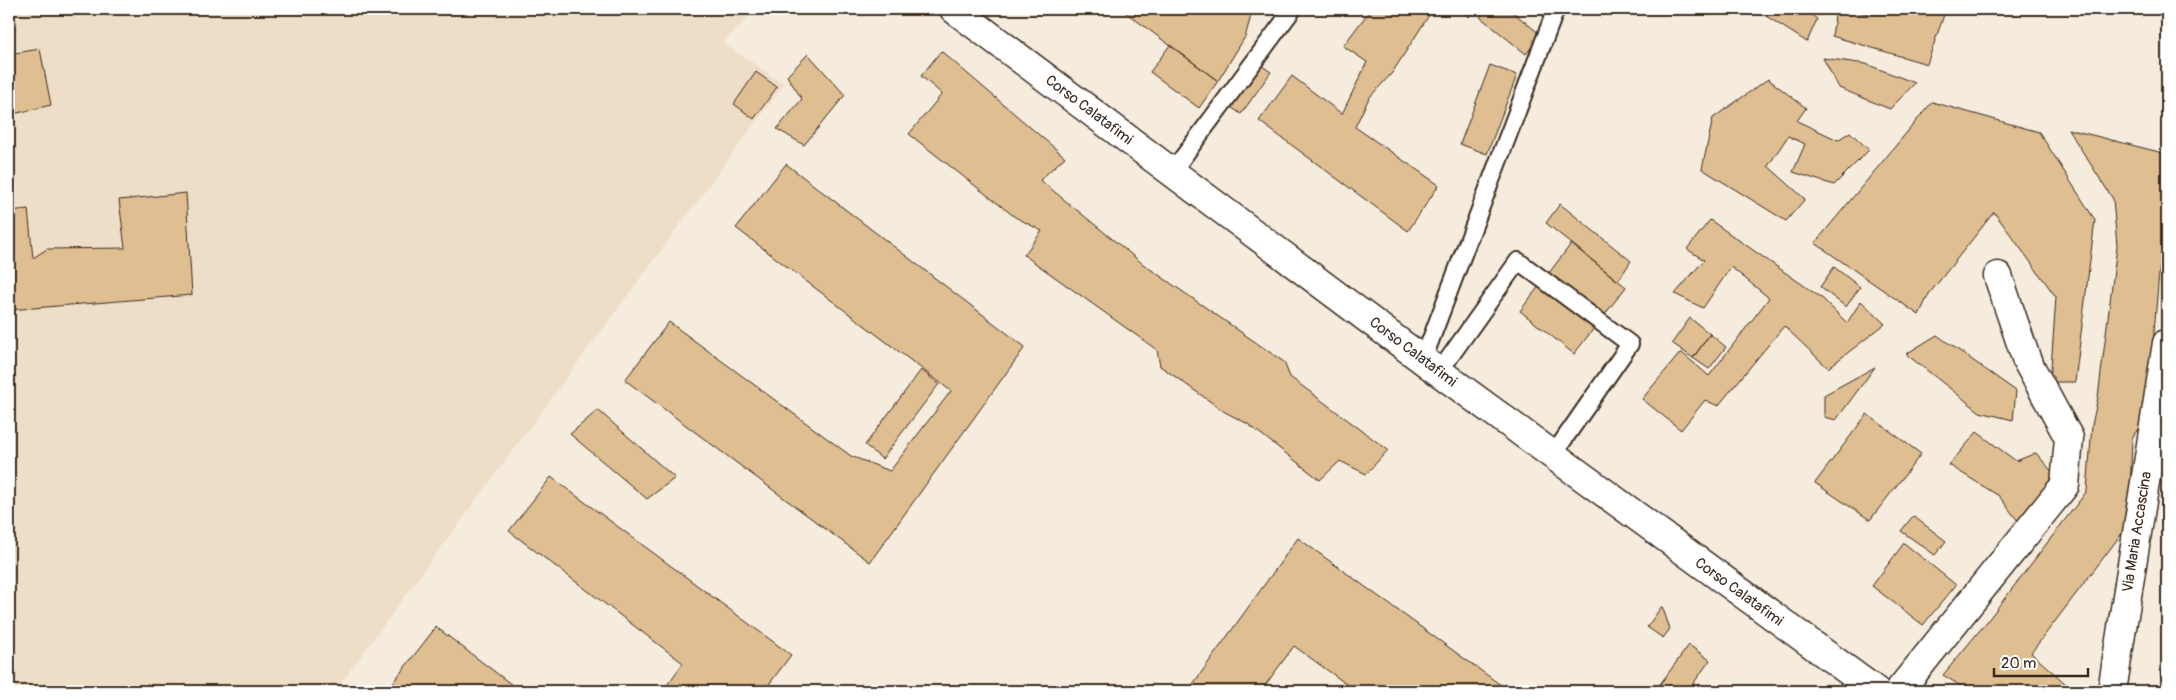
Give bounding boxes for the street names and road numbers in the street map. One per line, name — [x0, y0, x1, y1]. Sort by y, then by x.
street label: Corso Calatafimi — [1041, 71, 1137, 149]
street label: Corso Calatafimi — [1365, 313, 1461, 391]
street label: Via Maria Accascina — [2118, 470, 2156, 594]
street label: Corso Calatafimi — [1691, 554, 1787, 631]

